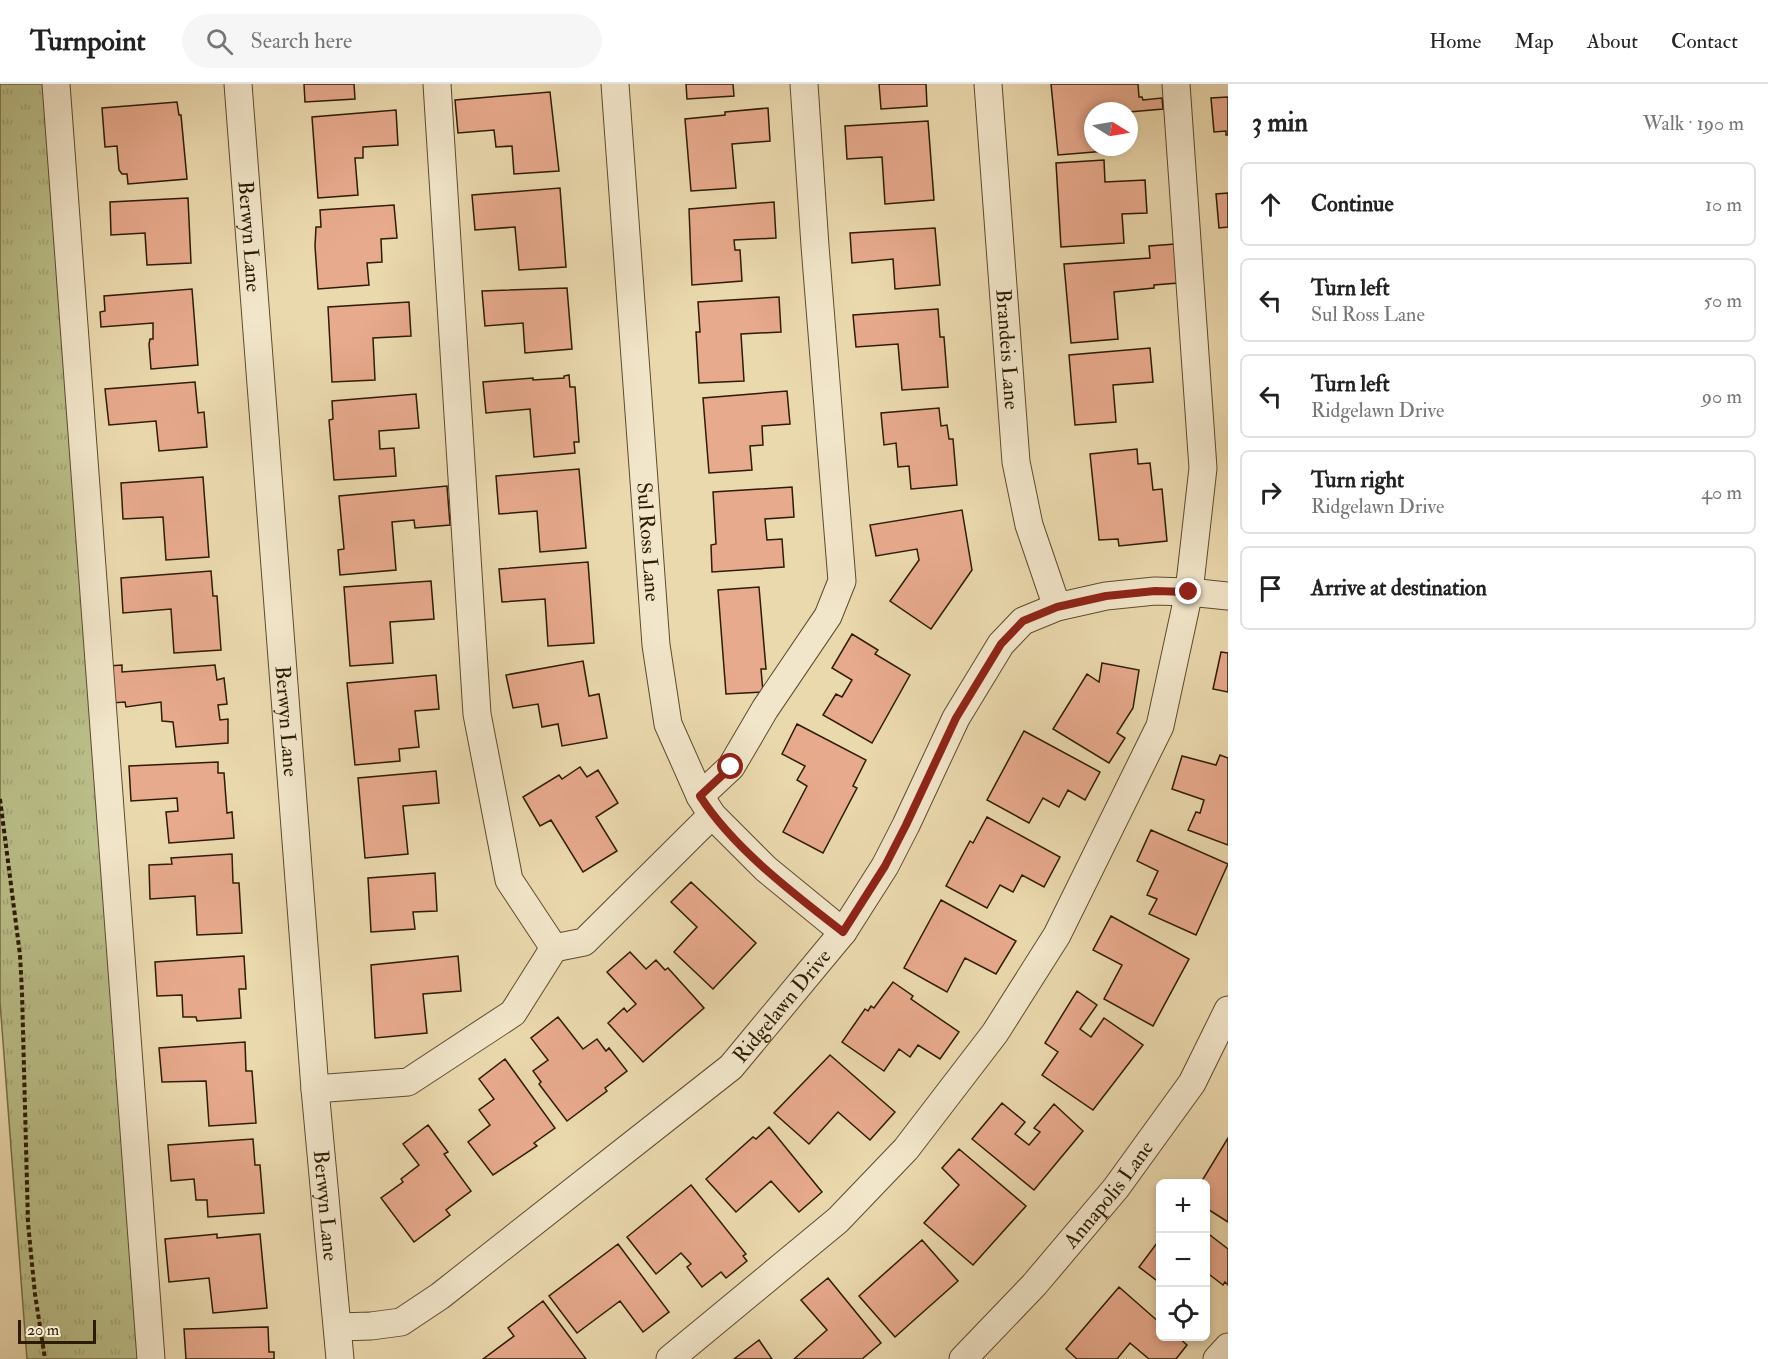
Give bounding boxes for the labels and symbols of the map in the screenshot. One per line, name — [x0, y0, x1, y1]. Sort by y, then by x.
north arrow — [1084, 102, 1138, 156]
street label: Berwyn Lane — [232, 180, 267, 293]
street label: Brandeis Lane — [990, 288, 1026, 411]
street label: Sul Ross Lane — [631, 481, 666, 603]
route end — [1175, 578, 1201, 604]
street label: Berwyn Lane — [269, 665, 305, 778]
route start — [717, 753, 743, 779]
street label: Ridgelawn Drive — [727, 943, 837, 1068]
street label: Annapolis Lane — [1057, 1135, 1160, 1255]
street label: Berwyn Lane — [307, 1149, 344, 1262]
scale bar — [18, 1317, 96, 1344]

